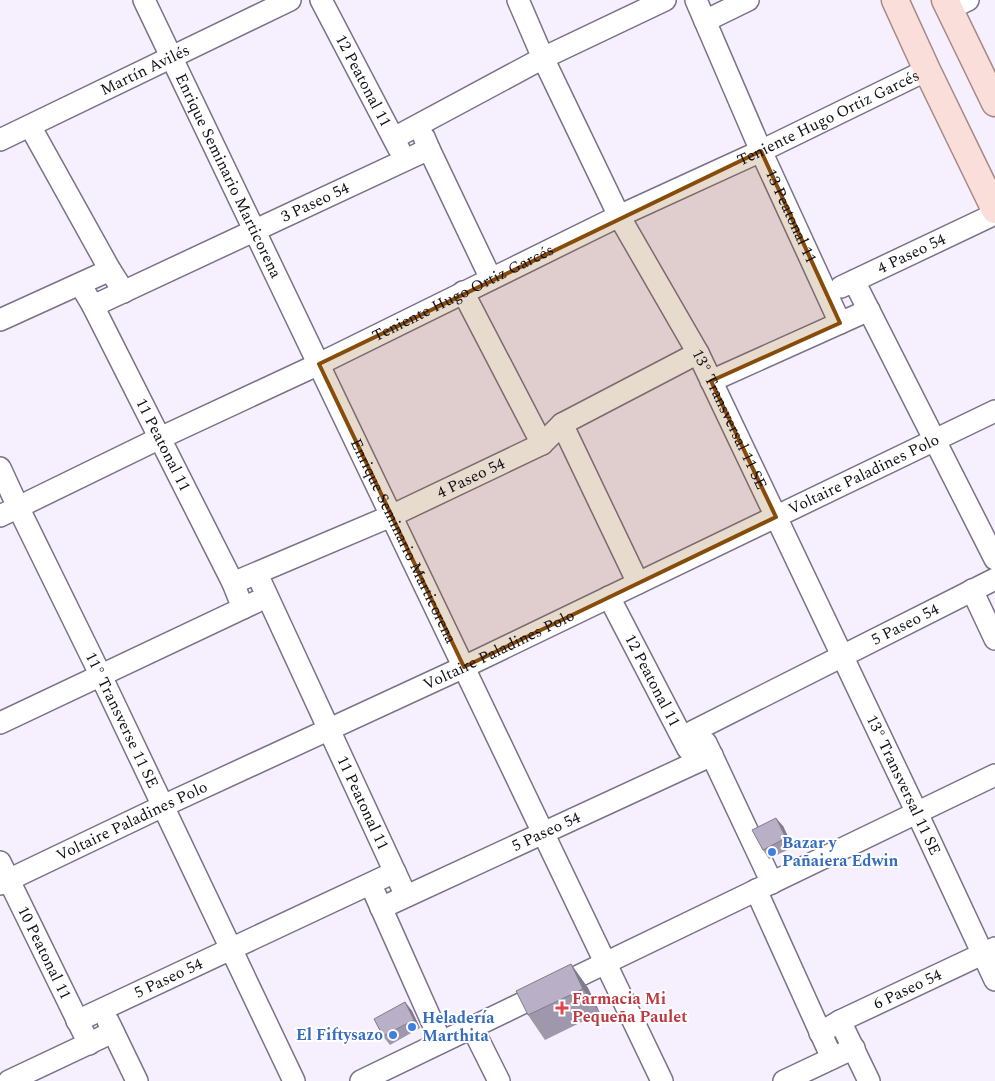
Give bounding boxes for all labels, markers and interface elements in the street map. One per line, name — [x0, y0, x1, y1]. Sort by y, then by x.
street label: 12 Peatonal 11 — [329, 30, 397, 131]
street label: Martín Avilés — [96, 38, 194, 102]
street label: Teniente Hugo Ortiz Garcés — [733, 63, 924, 172]
street label: Enrique Seminario Marticorena — [169, 69, 288, 283]
street label: 13 Peatonal 11 — [759, 165, 823, 267]
street label: 3 Paseo 54 — [277, 176, 353, 229]
street label: 4 Paseo 54 — [873, 227, 950, 280]
street label: Teniente Hugo Ortiz Garcés — [368, 238, 558, 348]
street label: 13° Transversal 11 SE — [686, 345, 773, 494]
street label: 11 Peatonal 11 — [129, 394, 197, 496]
street label: Voltaire Paladines Polo — [784, 428, 943, 521]
street label: Enrique Seminario Marticorena — [344, 434, 463, 648]
street label: 4 Paseo 54 — [433, 451, 509, 505]
street label: 5 Paseo 54 — [867, 597, 943, 652]
street label: Voltaire Paladines Polo — [419, 604, 578, 696]
street label: 12 Peatonal 11 — [618, 630, 686, 731]
street label: 11° Transverse 11 SE — [79, 648, 165, 792]
street label: 13° Transversal 11 SE — [860, 711, 947, 859]
street label: 11 Peatonal 11 — [331, 752, 395, 854]
street label: Voltaire Paladines Polo — [52, 775, 211, 867]
street label: 5 Paseo 54 — [508, 805, 584, 858]
place label: Bazar y Pañaiera Edwin — [782, 831, 899, 873]
marker: Bazar y Pañaiera Edwin — [766, 846, 778, 858]
street label: 10 Peatonal 11 — [11, 902, 77, 1004]
street label: 5 Paseo 54 — [130, 952, 207, 1005]
street label: 6 Paseo 54 — [869, 963, 946, 1016]
place label: Farmacia Mi Pequeña Paulet — [572, 987, 687, 1029]
marker: Farmacia Mi Pequeña Paulet — [556, 1002, 568, 1014]
place label: Heladería Marthita — [422, 1006, 495, 1048]
marker: Heladería Marthita — [406, 1021, 418, 1033]
place label: El Fiftysazo — [296, 1023, 383, 1047]
marker: El Fiftysazo — [387, 1029, 399, 1041]

